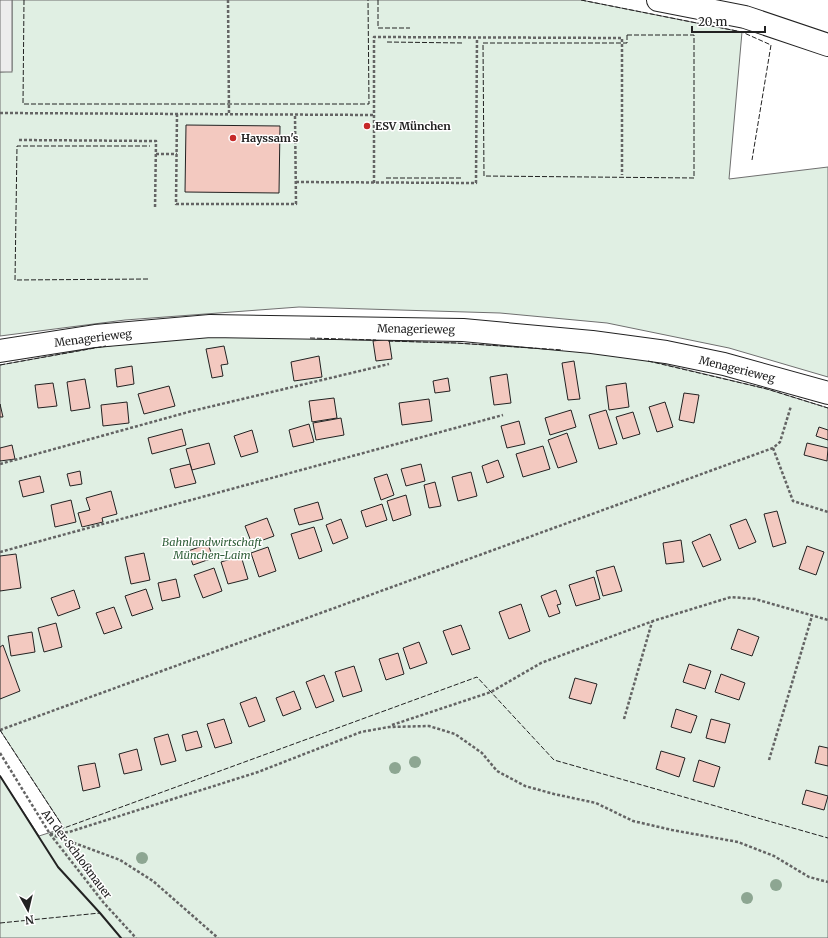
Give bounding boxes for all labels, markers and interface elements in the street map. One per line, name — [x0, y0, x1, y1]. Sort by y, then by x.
scale bar — [692, 8, 765, 34]
text: 20 m — [698, 14, 727, 29]
place label: ESV München — [375, 119, 451, 133]
marker: ESV München — [362, 121, 372, 131]
place label: Hayssam's — [241, 131, 299, 145]
marker: Hayssam's — [228, 133, 238, 143]
street label: Menagerieweg — [377, 321, 455, 337]
street label: Menagerieweg — [53, 326, 133, 350]
street label: Menagerieweg — [697, 353, 777, 385]
park label: Bahnlandwirtschaft München-Laim — [162, 535, 262, 562]
street label: An der Schloßmauer — [38, 806, 115, 901]
north arrow — [8, 890, 48, 930]
text: N — [24, 912, 35, 927]

